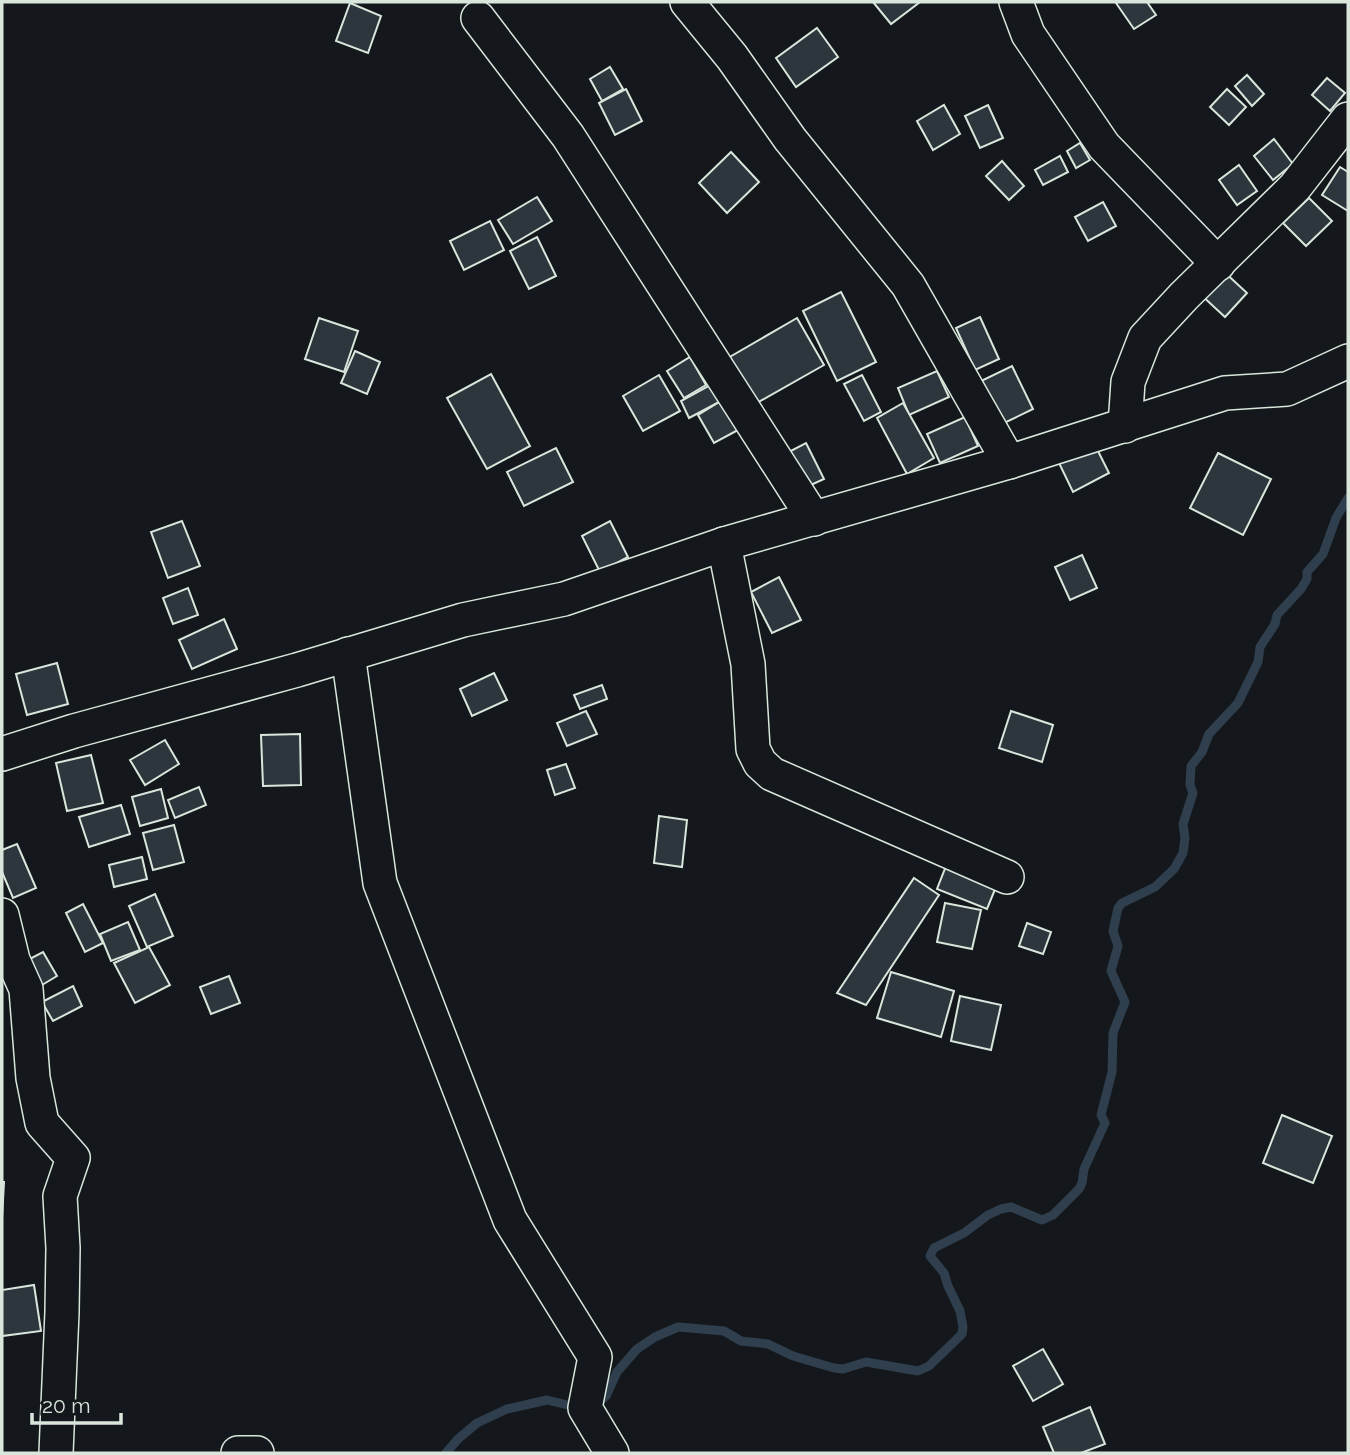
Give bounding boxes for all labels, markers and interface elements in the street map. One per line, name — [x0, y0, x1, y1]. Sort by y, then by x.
scale bar — [32, 1382, 121, 1426]
text: 20 m — [42, 1393, 90, 1418]

